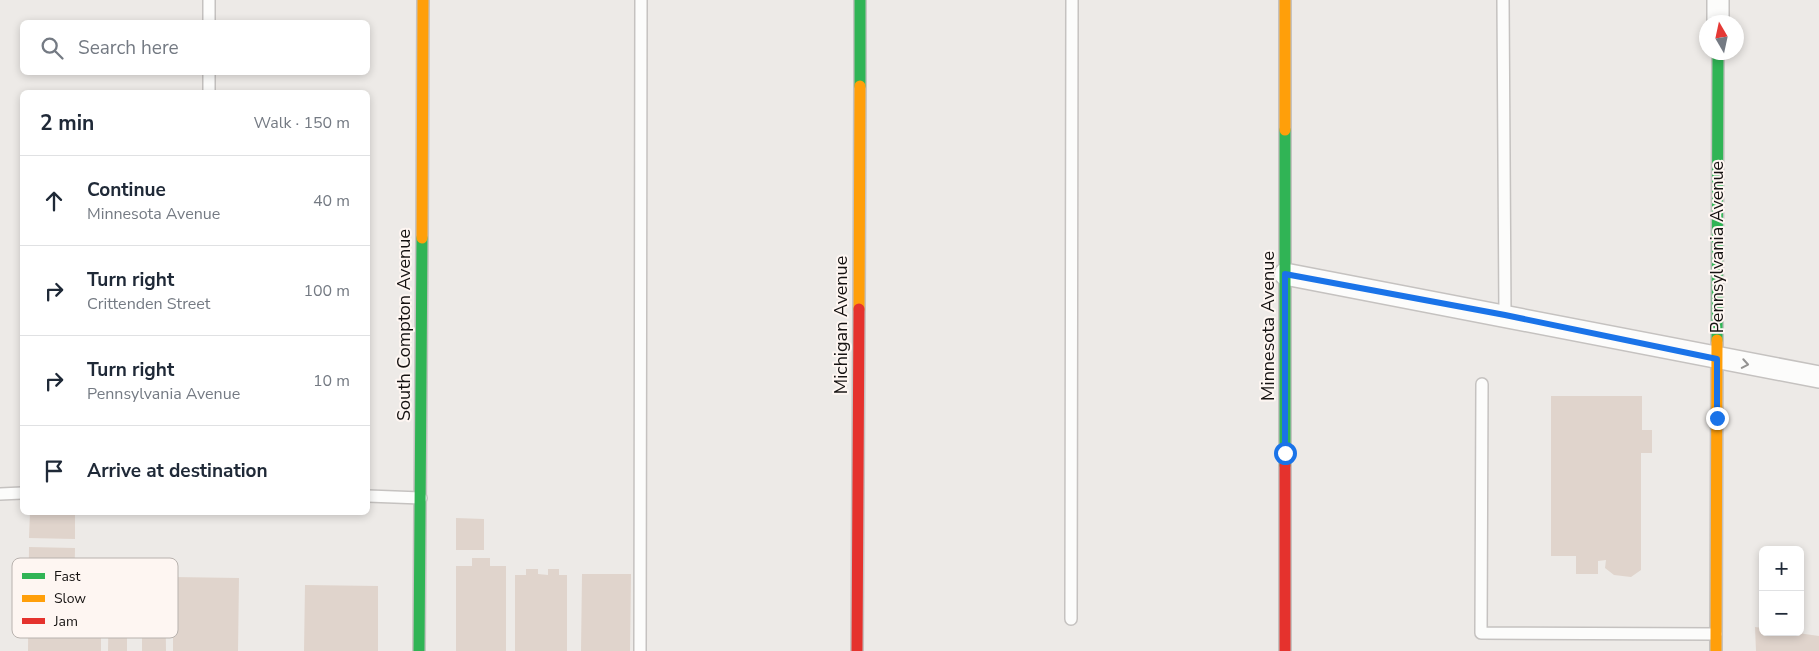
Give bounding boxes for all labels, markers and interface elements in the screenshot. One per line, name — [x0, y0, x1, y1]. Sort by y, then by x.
north arrow — [1699, 15, 1744, 60]
search box — [20, 20, 370, 75]
icon: search — [38, 34, 66, 62]
text: Search here — [78, 35, 179, 61]
text: 2 min — [40, 109, 94, 137]
text: Walk · 150 m — [254, 112, 350, 134]
street label: Pennsylvania Avenue — [1705, 161, 1729, 333]
text: Continue — [87, 177, 166, 203]
icon: ahead — [40, 187, 68, 215]
text: 40 m — [313, 190, 350, 212]
text: Minnesota Avenue — [87, 203, 220, 225]
street label: South Compton Avenue — [392, 229, 416, 421]
street label: Minnesota Avenue — [1256, 251, 1280, 401]
street label: Michigan Avenue — [829, 256, 853, 394]
text: Turn right — [87, 267, 174, 293]
icon: right — [40, 277, 68, 305]
text: 100 m — [303, 280, 350, 302]
text: Crittenden Street — [87, 293, 210, 315]
text: Turn right — [87, 357, 174, 383]
one-way arrow — [1741, 358, 1750, 368]
icon: right — [40, 367, 68, 395]
text: 10 m — [313, 370, 350, 392]
text: Pennsylvania Avenue — [87, 383, 240, 405]
route end — [1706, 407, 1729, 430]
route start — [1274, 442, 1297, 465]
icon: arrive — [40, 457, 68, 485]
text: Arrive at destination — [87, 458, 268, 484]
map controls — [1759, 546, 1804, 636]
button: + — [1759, 546, 1804, 591]
legend — [12, 558, 178, 638]
text: Fast — [54, 567, 80, 586]
text: Slow — [54, 589, 86, 608]
button: − — [1759, 591, 1804, 636]
text: Jam — [53, 612, 78, 631]

